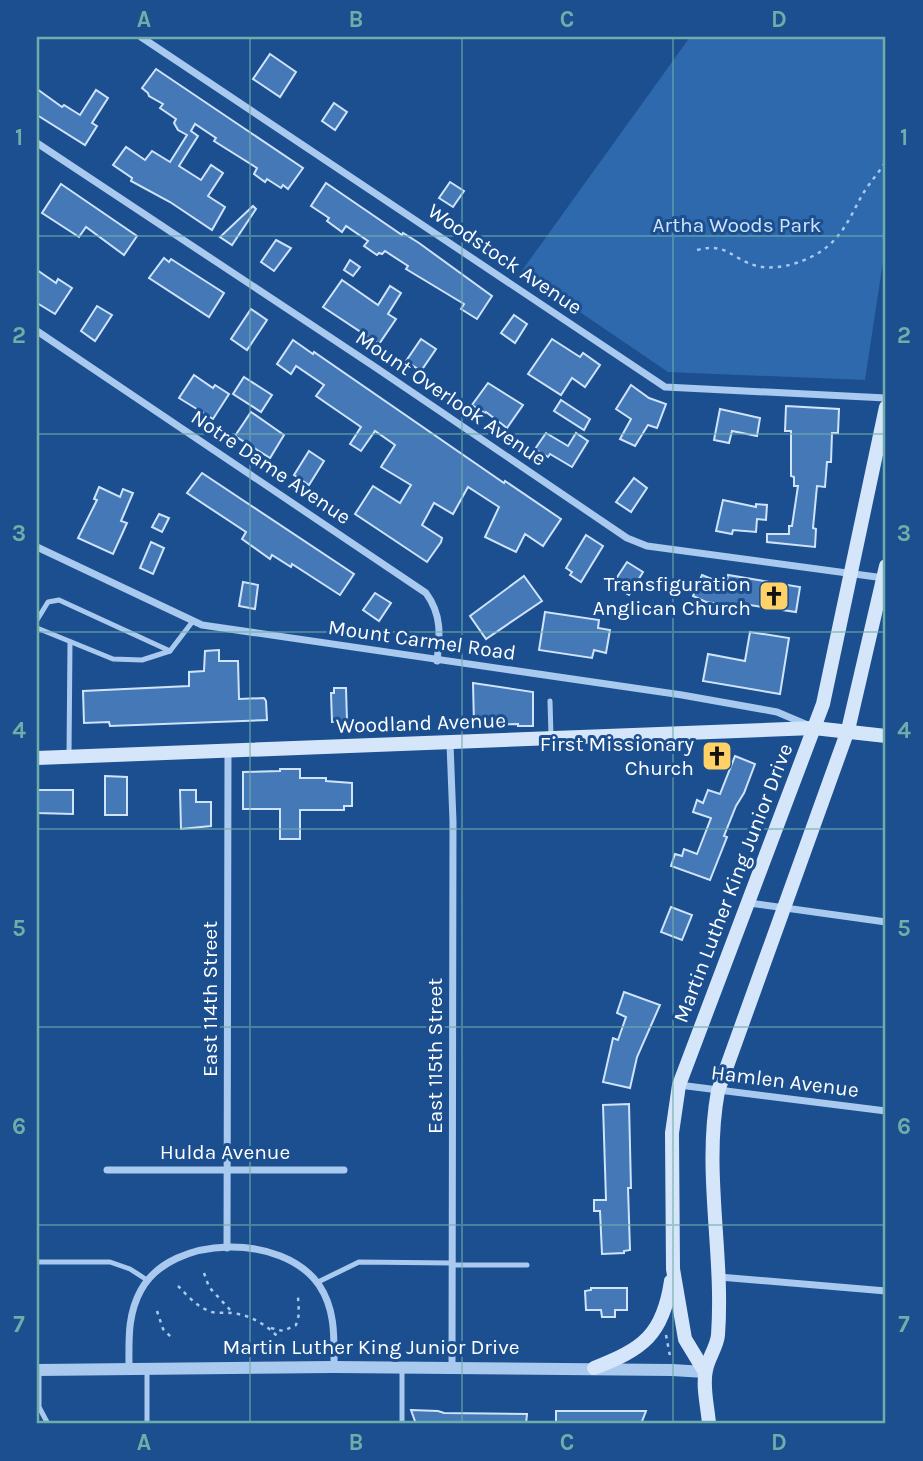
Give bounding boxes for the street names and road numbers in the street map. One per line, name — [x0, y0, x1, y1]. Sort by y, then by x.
street label: Woodstock Avenue — [423, 199, 587, 319]
street label: Mount Overlook Avenue — [351, 325, 551, 471]
street label: Notre Dame Avenue — [187, 405, 355, 529]
street label: Mount Carmel Road — [327, 615, 517, 665]
street label: Woodland Avenue — [336, 708, 506, 738]
street label: Martin Luther King Junior Drive — [669, 740, 797, 1026]
street label: East 114th Street — [198, 921, 222, 1077]
street label: East 115th Street — [423, 978, 447, 1134]
street label: Hamlen Avenue — [710, 1060, 860, 1102]
street label: Hulda Avenue — [160, 1140, 290, 1164]
street label: Martin Luther King Junior Drive — [223, 1335, 519, 1359]

